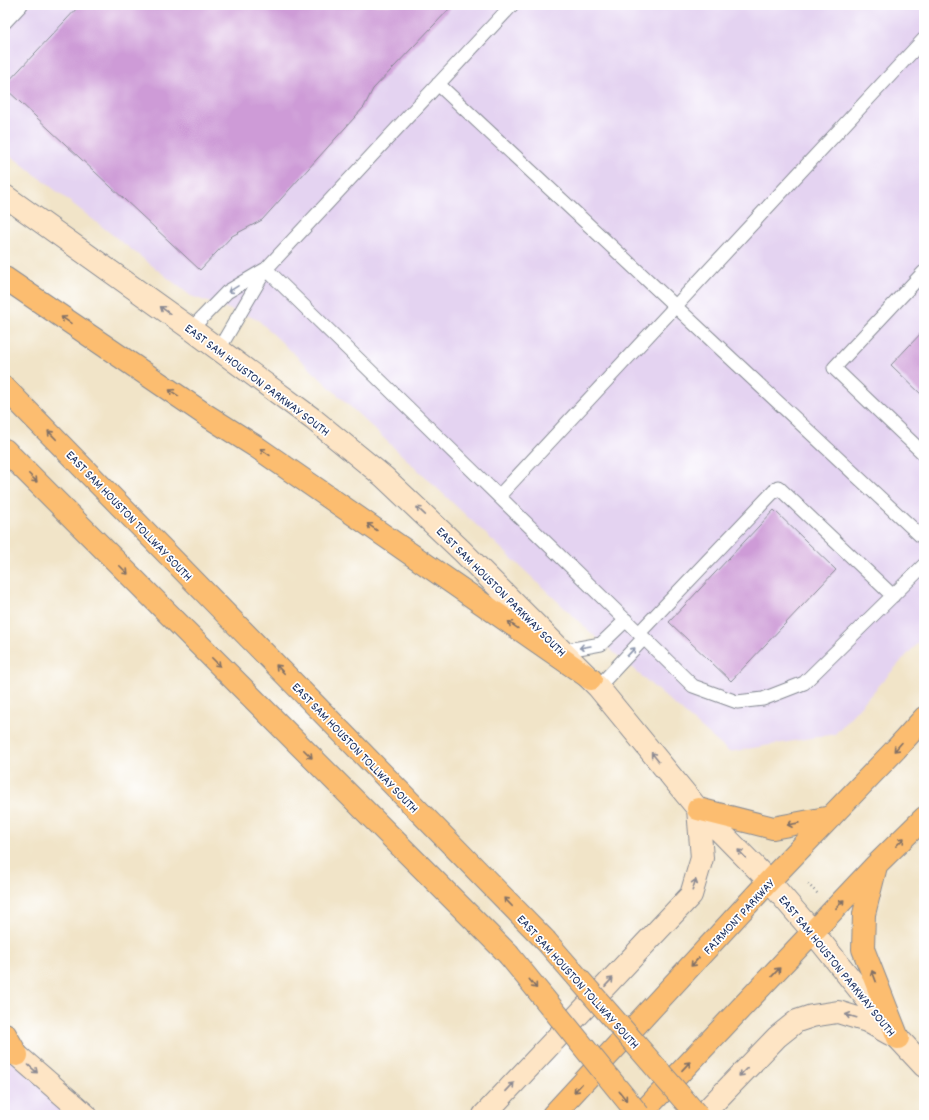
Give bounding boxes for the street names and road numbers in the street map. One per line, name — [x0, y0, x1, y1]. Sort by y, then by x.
street label: EAST SAM HOUSTON PARKWAY SOUTH — [180, 320, 333, 442]
street label: EAST SAM HOUSTON TOLLWAY SOUTH — [60, 447, 196, 586]
street label: EAST SAM HOUSTON PARKWAY SOUTH — [431, 523, 570, 662]
street label: EAST SAM HOUSTON TOLLWAY SOUTH — [286, 679, 422, 818]
street label: FAIRMONT PARKWAY — [700, 875, 781, 960]
street label: EAST SAM HOUSTON PARKWAY SOUTH — [773, 892, 899, 1042]
street label: EAST SAM HOUSTON TOLLWAY SOUTH — [511, 911, 643, 1054]

